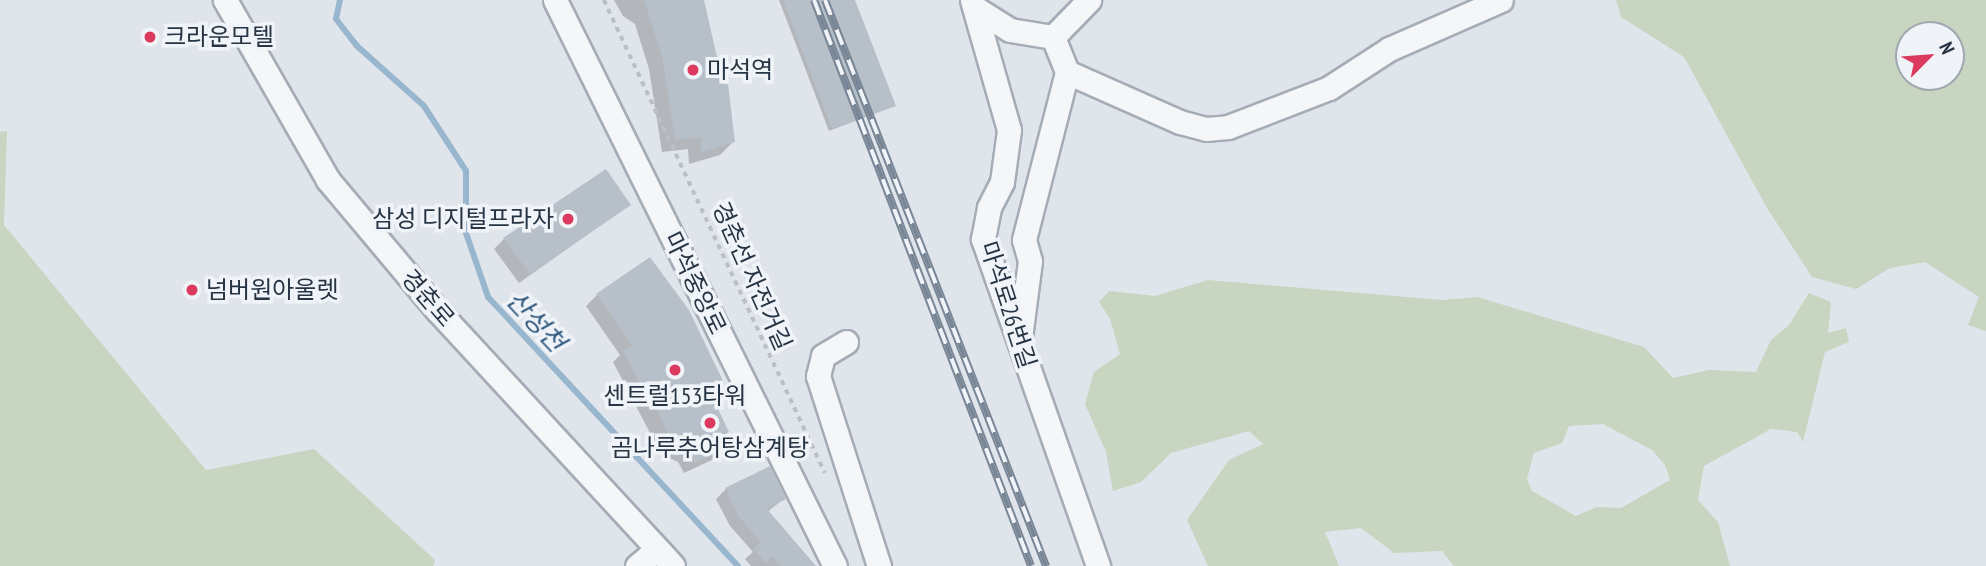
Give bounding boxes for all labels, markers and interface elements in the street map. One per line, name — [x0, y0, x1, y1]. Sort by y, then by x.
north arrow — [1895, 21, 1965, 91]
place label: 크라운모텔 — [164, 23, 274, 51]
marker: 크라운모텔 — [142, 29, 158, 45]
text: N — [1934, 38, 1960, 58]
place label: 마석역 — [707, 56, 773, 84]
marker: 마석역 — [685, 62, 701, 78]
street label: 경춘선 자전거길 — [706, 197, 798, 355]
place label: 삼성 디지털프라자 — [372, 205, 554, 233]
marker: 삼성 디지털프라자 — [560, 211, 576, 227]
street label: 마석중앙로 — [658, 227, 732, 339]
street label: 마석로26번길 — [974, 238, 1042, 372]
street label: 경춘로 — [395, 264, 461, 332]
place label: 넘버원아울렛 — [206, 276, 338, 304]
marker: 넘버원아울렛 — [184, 282, 200, 298]
water label: 산성천 — [500, 284, 572, 358]
marker: 센트럴153타워 — [667, 362, 683, 378]
place label: 센트럴153타워 — [604, 382, 746, 410]
marker: 곰나루추어탕삼계탕 — [702, 415, 718, 431]
place label: 곰나루추어탕삼계탕 — [611, 434, 809, 462]

